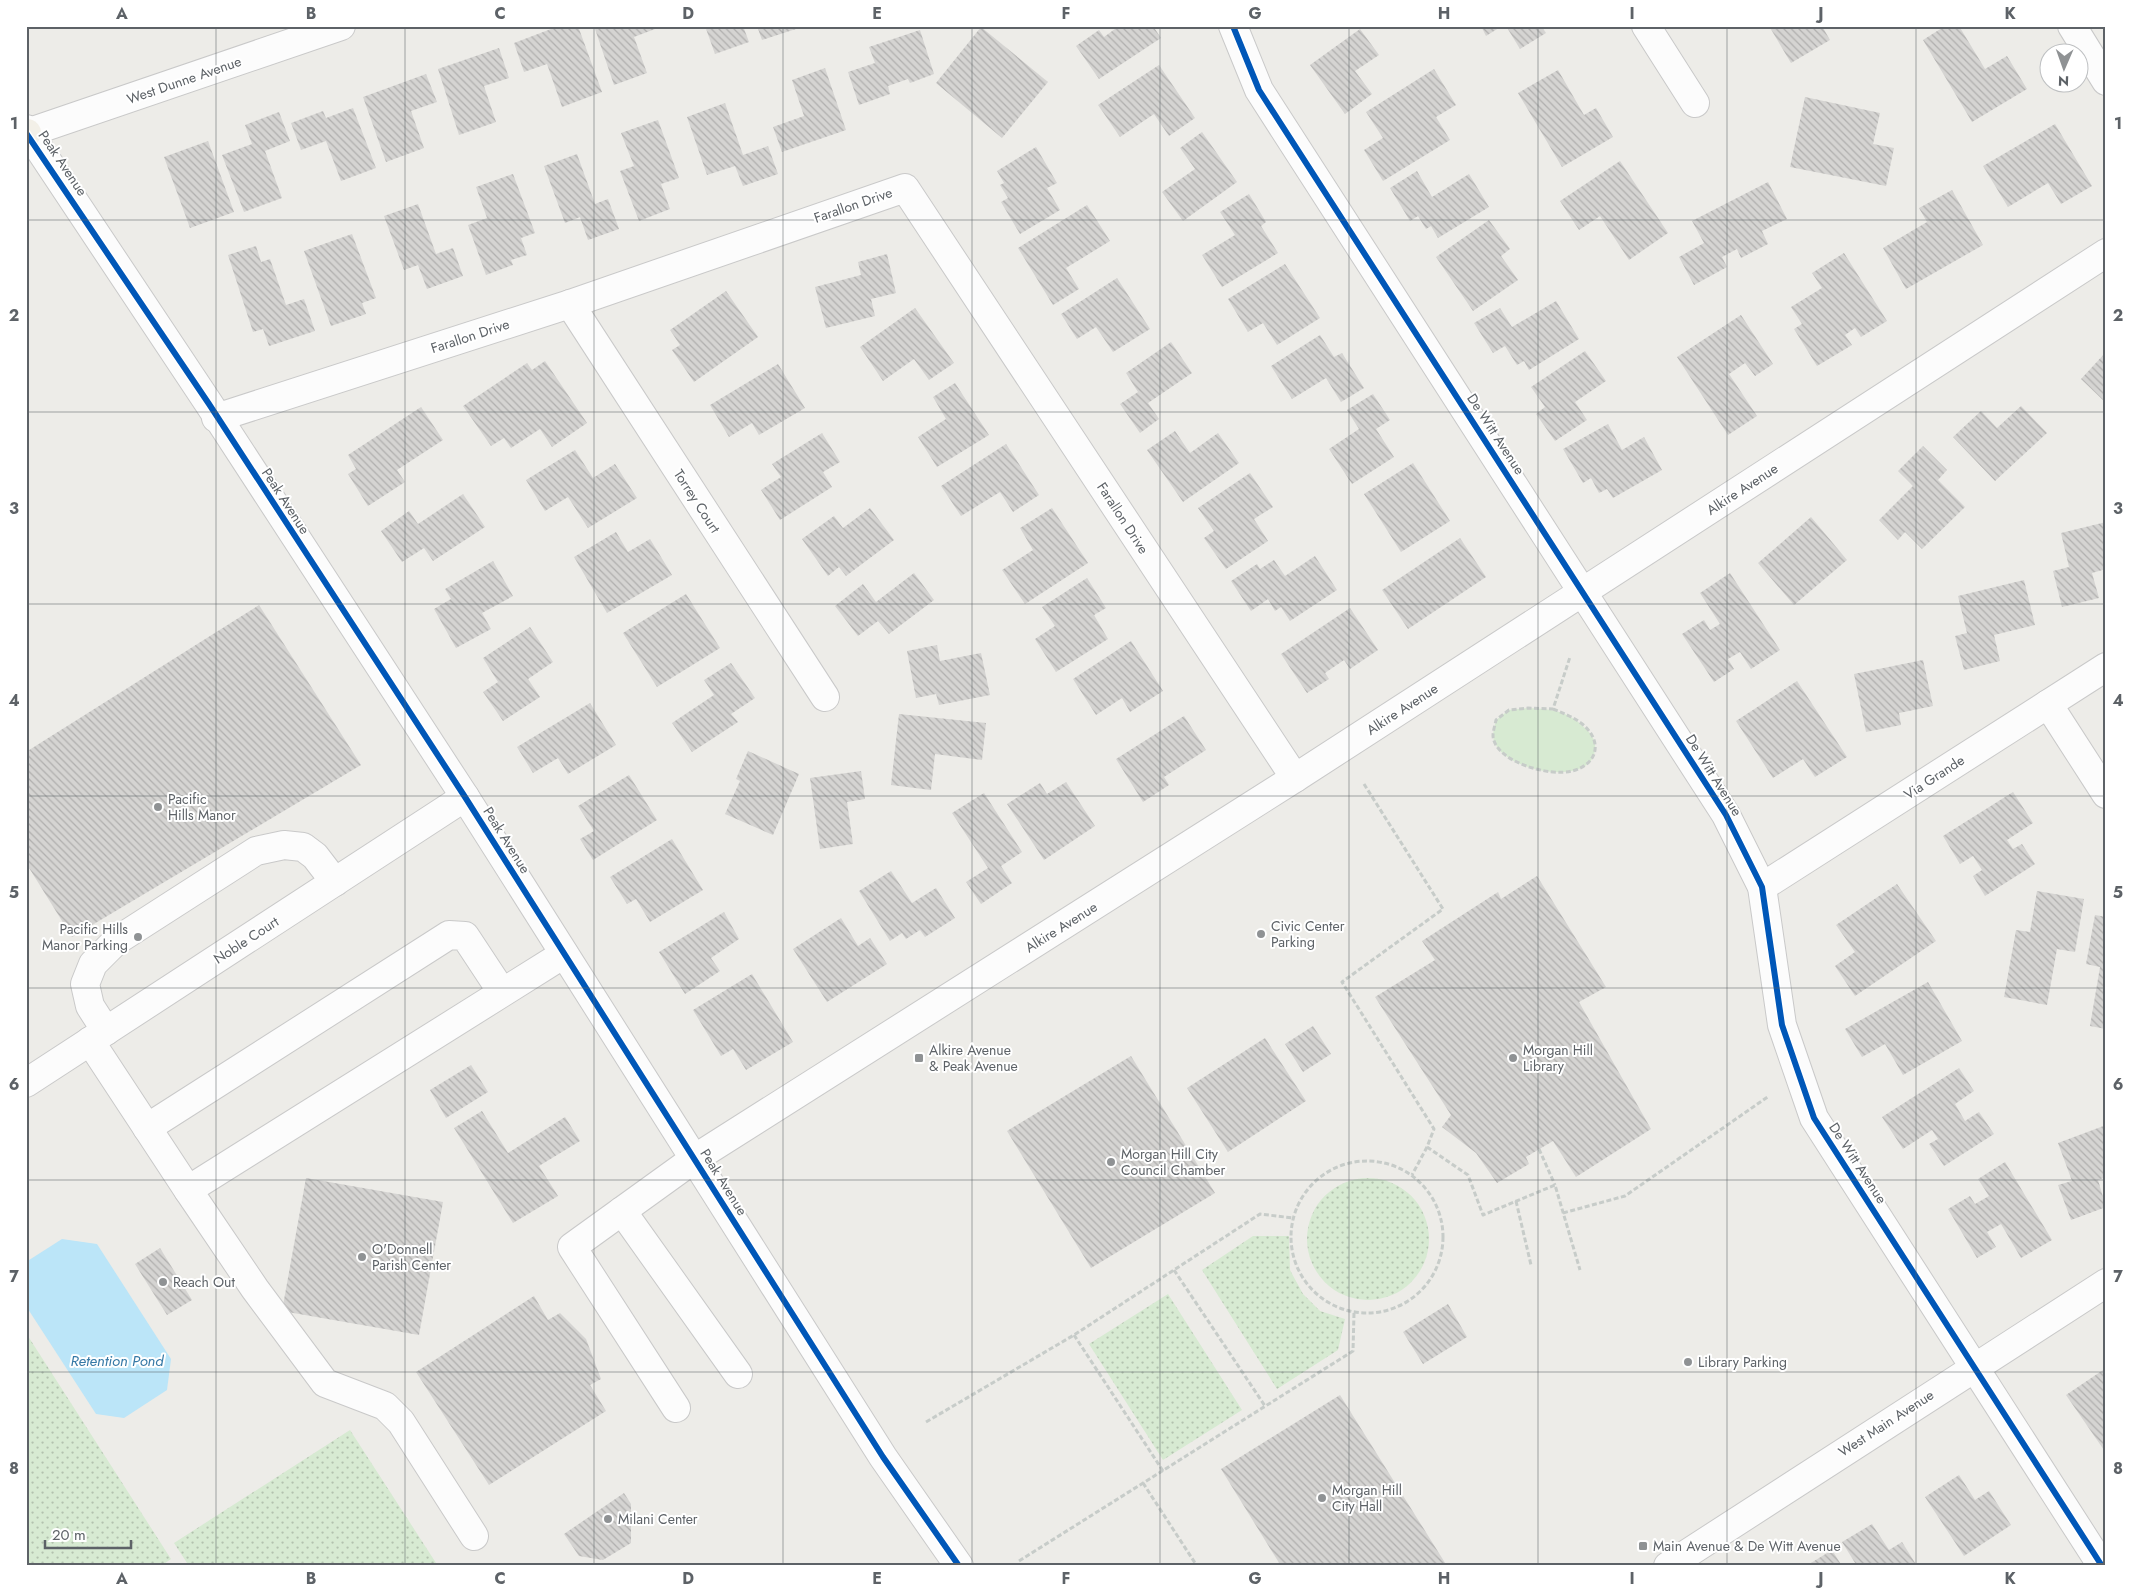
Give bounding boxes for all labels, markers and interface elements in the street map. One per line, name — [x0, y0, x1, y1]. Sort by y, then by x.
text: A — [115, 2, 128, 25]
text: B — [306, 2, 316, 25]
text: C — [494, 2, 506, 25]
text: D — [682, 2, 694, 25]
text: E — [872, 2, 882, 25]
text: F — [1062, 2, 1070, 25]
text: G — [1248, 2, 1262, 25]
text: H — [1438, 2, 1450, 25]
text: I — [1629, 2, 1635, 25]
text: J — [1815, 2, 1824, 25]
text: K — [2004, 2, 2016, 25]
north arrow — [2040, 42, 2090, 92]
street label: West Dunne Avenue — [124, 51, 244, 109]
text: N — [2058, 71, 2069, 91]
text: 1 — [10, 112, 18, 135]
text: 1 — [2114, 112, 2122, 135]
street label: Peak Avenue — [34, 126, 92, 200]
street label: Farallon Drive — [811, 182, 895, 228]
text: 2 — [9, 304, 19, 327]
text: 2 — [2113, 304, 2123, 327]
street label: Farallon Drive — [428, 314, 512, 358]
street label: De Witt Avenue — [1462, 390, 1530, 478]
street label: Alkire Avenue — [1702, 458, 1782, 520]
street label: Peak Avenue — [257, 464, 315, 538]
street label: Torrey Court — [669, 465, 725, 537]
street label: Farallon Drive — [1092, 478, 1154, 558]
text: 3 — [9, 497, 19, 520]
text: 3 — [2113, 497, 2123, 520]
street label: Alkire Avenue — [1362, 678, 1442, 740]
text: 4 — [8, 689, 20, 712]
text: 4 — [2112, 689, 2124, 712]
street label: De Witt Avenue — [1681, 730, 1747, 820]
street label: Via Grande — [1900, 750, 1968, 804]
place label: Pacific Hills Manor — [168, 789, 236, 825]
marker: Pacific Hills Manor — [152, 801, 164, 813]
street label: Peak Avenue — [479, 803, 535, 877]
text: 5 — [9, 881, 19, 904]
text: 5 — [2113, 881, 2123, 904]
street label: Alkire Avenue — [1021, 897, 1101, 957]
street label: Noble Court — [210, 911, 283, 969]
place label: Civic Center Parking — [1271, 916, 1345, 952]
place label: Pacific Hills Manor Parking — [42, 919, 128, 955]
marker: Civic Center Parking — [1255, 928, 1267, 940]
marker: Pacific Hills Manor Parking — [132, 931, 144, 943]
place label: Alkire Avenue & Peak Avenue — [929, 1040, 1018, 1076]
place label: Morgan Hill Library — [1523, 1040, 1593, 1076]
marker: Alkire Avenue & Peak Avenue — [913, 1052, 925, 1064]
marker: Morgan Hill Library — [1507, 1052, 1519, 1064]
text: 6 — [9, 1073, 19, 1096]
text: 6 — [2113, 1073, 2123, 1096]
street label: De Witt Avenue — [1824, 1119, 1892, 1207]
place label: Morgan Hill City Council Chamber — [1121, 1144, 1225, 1180]
street label: Peak Avenue — [696, 1145, 752, 1219]
marker: Morgan Hill City Council Chamber — [1105, 1156, 1117, 1168]
place label: O'Donnell Parish Center — [372, 1239, 451, 1275]
marker: O'Donnell Parish Center — [356, 1251, 368, 1263]
text: 7 — [9, 1265, 19, 1288]
text: 7 — [2113, 1265, 2123, 1288]
place label: Reach Out — [173, 1272, 235, 1292]
marker: Reach Out — [157, 1276, 169, 1288]
water label: Retention Pond — [70, 1350, 164, 1372]
place label: Library Parking — [1698, 1352, 1787, 1372]
marker: Library Parking — [1682, 1356, 1694, 1368]
street label: West Main Avenue — [1834, 1385, 1938, 1461]
text: 8 — [9, 1457, 19, 1480]
text: 8 — [2113, 1457, 2123, 1480]
place label: Morgan Hill City Hall — [1332, 1480, 1402, 1516]
marker: Morgan Hill City Hall — [1316, 1492, 1328, 1504]
place label: Milani Center — [618, 1509, 698, 1529]
marker: Milani Center — [602, 1513, 614, 1525]
scale bar — [45, 1517, 131, 1549]
text: 20 m — [52, 1524, 86, 1546]
place label: Main Avenue & De Witt Avenue — [1653, 1536, 1841, 1556]
marker: Main Avenue & De Witt Avenue — [1637, 1540, 1649, 1552]
text: A — [115, 1567, 128, 1590]
text: B — [306, 1567, 316, 1590]
text: C — [494, 1567, 506, 1590]
text: D — [682, 1567, 694, 1590]
text: E — [872, 1567, 882, 1590]
text: F — [1062, 1567, 1070, 1590]
text: G — [1248, 1567, 1262, 1590]
text: H — [1438, 1567, 1450, 1590]
text: I — [1629, 1567, 1635, 1590]
text: J — [1815, 1567, 1824, 1590]
text: K — [2004, 1567, 2016, 1590]

